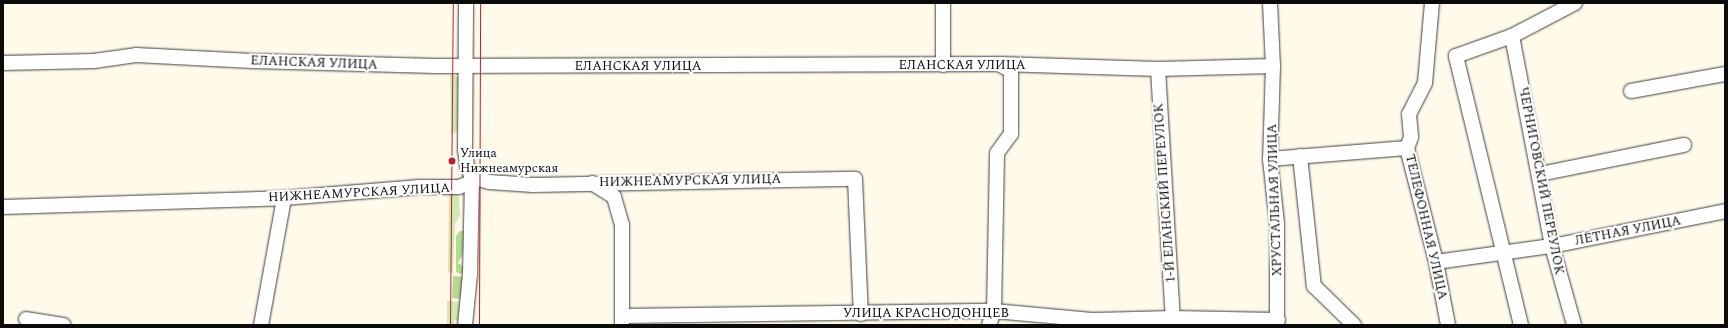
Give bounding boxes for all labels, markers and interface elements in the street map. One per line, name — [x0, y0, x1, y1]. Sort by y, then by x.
street label: ЕЛАНСКАЯ УЛИЦА — [250, 53, 378, 73]
street label: ЕЛАНСКАЯ УЛИЦА — [898, 57, 1026, 73]
street label: ЕЛАНСКАЯ УЛИЦА — [574, 58, 702, 74]
street label: ЧЕРНИГОВСКИЙ ПЕРЕУЛОК — [1515, 86, 1567, 276]
street label: 1-Й ЕЛАНСКИЙ ПЕРЕУЛОК — [1151, 103, 1179, 283]
street label: ХРУСТАЛЬНАЯ УЛИЦА — [1265, 124, 1285, 276]
place label: Улица Нижнеамурская — [460, 146, 558, 177]
street label: ТЕЛЕФОННАЯ УЛИЦА — [1402, 153, 1450, 301]
marker: Улица Нижнеамурская — [447, 156, 457, 166]
street label: НИЖНЕАМУРСКАЯ УЛИЦА — [599, 172, 781, 190]
street label: НИЖНЕАМУРСКАЯ УЛИЦА — [268, 180, 450, 206]
street label: ЛЁТНАЯ УЛИЦА — [1574, 213, 1682, 249]
street label: УЛИЦА КРАСНОДОНЦЕВ — [843, 305, 1009, 321]

